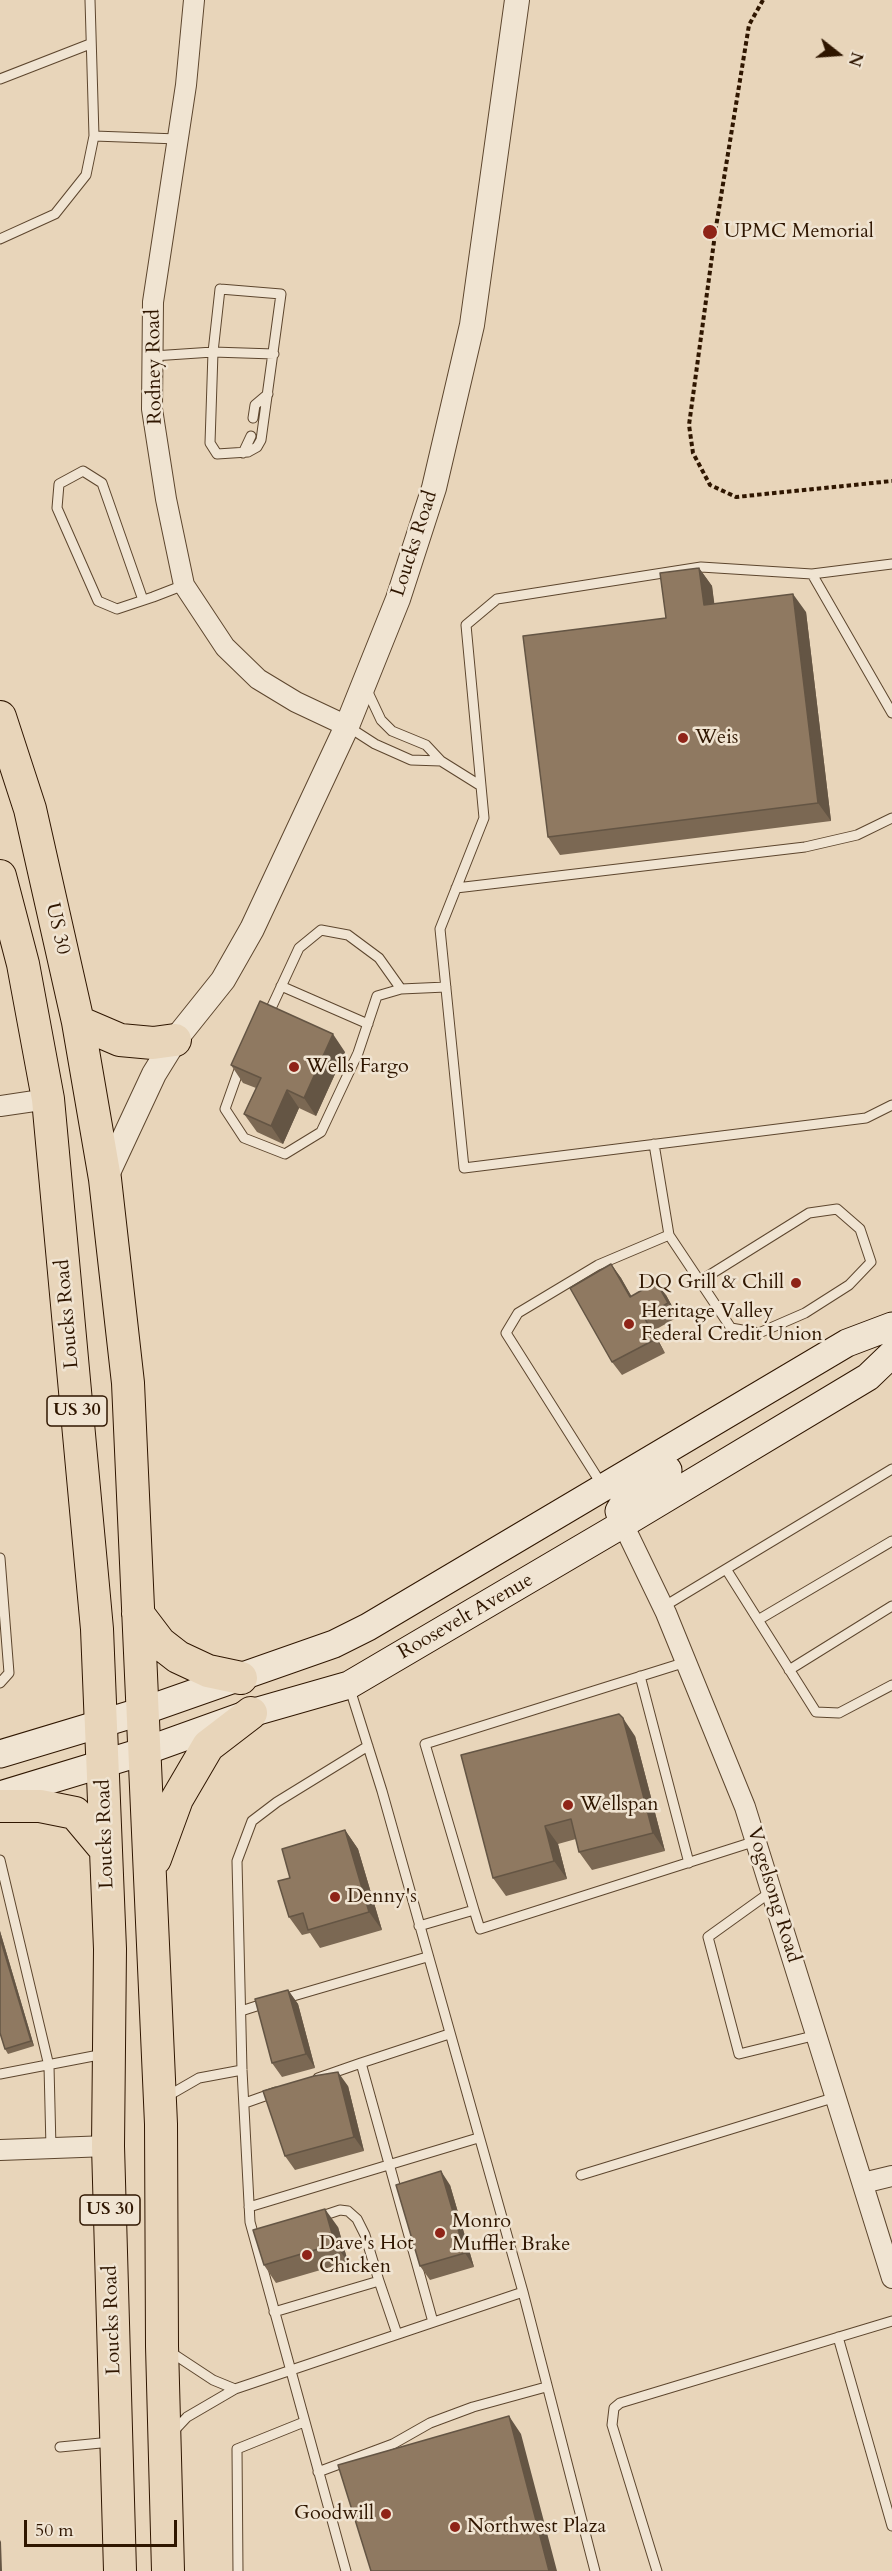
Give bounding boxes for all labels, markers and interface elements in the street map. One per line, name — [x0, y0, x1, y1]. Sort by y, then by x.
north arrow — [808, 24, 868, 84]
text: N — [843, 49, 868, 69]
place label: UPMC Memorial — [724, 220, 874, 244]
marker: UPMC Memorial — [701, 223, 719, 241]
street label: Rodney Road — [142, 309, 168, 425]
street label: Loucks Road — [387, 488, 443, 600]
place label: Weis — [695, 726, 738, 750]
marker: Weis — [676, 731, 690, 745]
street label: US 30 — [39, 901, 75, 957]
place label: Wells Fargo — [306, 1055, 409, 1079]
marker: Wells Fargo — [287, 1060, 301, 1074]
street label: Loucks Road — [51, 1258, 85, 1370]
place label: DQ Grill & Chill — [639, 1271, 784, 1295]
marker: DQ Grill & Chill — [789, 1276, 803, 1290]
place label: Heritage Valley Federal Credit Union — [641, 1300, 823, 1347]
marker: Heritage Valley Federal Credit Union — [622, 1317, 636, 1331]
road number: US 30 — [47, 1396, 107, 1426]
street label: Roosevelt Avenue — [394, 1569, 538, 1665]
street label: Loucks Road — [92, 1779, 120, 1889]
place label: Wellspan — [580, 1793, 659, 1817]
marker: Wellspan — [561, 1798, 575, 1812]
street label: Vogelsong Road — [741, 1824, 805, 1966]
place label: Denny's — [347, 1885, 417, 1909]
marker: Denny's — [328, 1890, 342, 1904]
road number: US 30 — [80, 2195, 140, 2225]
place label: Monro Muffler Brake — [452, 2210, 570, 2257]
marker: Monro Muffler Brake — [433, 2226, 447, 2240]
place label: Dave's Hot Chicken — [319, 2232, 414, 2279]
marker: Dave's Hot Chicken — [300, 2248, 314, 2262]
street label: Loucks Road — [99, 2265, 127, 2375]
place label: Goodwill — [294, 2502, 374, 2526]
marker: Goodwill — [379, 2507, 393, 2521]
scale bar — [27, 2508, 180, 2546]
place label: Northwest Plaza — [467, 2515, 606, 2539]
text: 50 m — [35, 2518, 74, 2543]
marker: Northwest Plaza — [448, 2520, 462, 2534]

